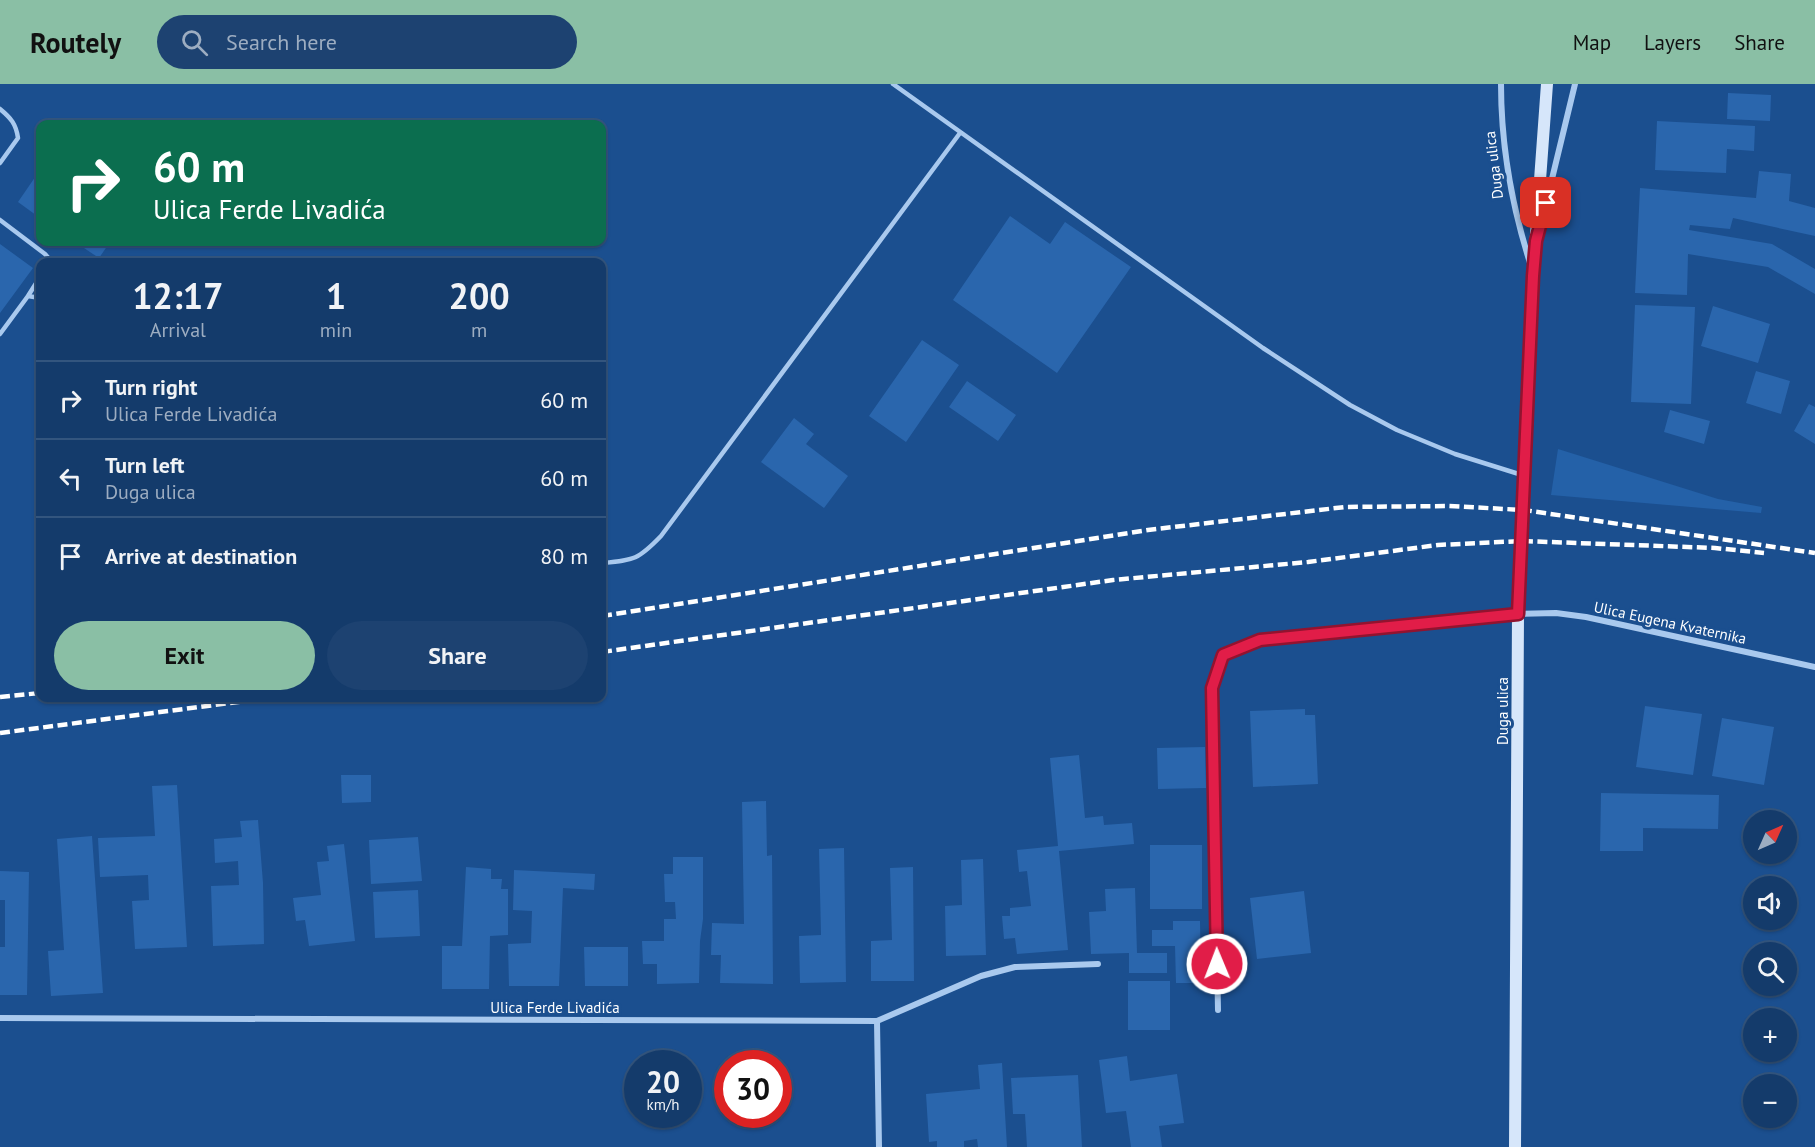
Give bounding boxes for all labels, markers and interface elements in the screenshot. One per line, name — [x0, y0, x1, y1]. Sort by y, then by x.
search box — [157, 15, 577, 69]
text: Routely — [30, 24, 121, 61]
icon: search — [178, 26, 211, 59]
text: Search here — [226, 28, 337, 56]
text: Map — [1573, 29, 1611, 56]
text: Layers — [1644, 29, 1701, 56]
text: Share — [1734, 29, 1785, 56]
street label: Duga ulica — [1480, 130, 1507, 200]
text: 60 m — [153, 139, 245, 194]
icon: right — [54, 144, 132, 222]
pin — [1520, 177, 1571, 228]
icon: arrive — [1529, 186, 1562, 219]
text: Ulica Ferde Livadića — [153, 192, 386, 226]
text: 12:17 — [132, 272, 224, 319]
text: 1 — [326, 272, 346, 319]
text: 200 — [449, 272, 510, 319]
text: Arrival — [150, 317, 206, 343]
text: min — [320, 317, 352, 343]
text: m — [471, 317, 487, 343]
text: Turn right — [105, 373, 197, 401]
icon: right — [54, 384, 87, 417]
text: 60 m — [540, 386, 588, 414]
text: Ulica Ferde Livadića — [105, 401, 277, 427]
text: Turn left — [105, 451, 185, 479]
icon: left — [54, 462, 87, 495]
text: 60 m — [540, 464, 588, 492]
text: Duga ulica — [105, 479, 196, 505]
icon: arrive — [54, 540, 87, 573]
text: Arrive at destination — [105, 542, 297, 570]
text: 80 m — [540, 542, 588, 570]
street label: Ulica Eugena Kvaternika — [1592, 597, 1748, 648]
button: Exit — [54, 621, 315, 690]
button: Share — [327, 621, 588, 690]
street label: Duga ulica — [1493, 677, 1512, 745]
north arrow — [1743, 810, 1797, 864]
map controls — [1743, 810, 1797, 1128]
button: sound — [1743, 876, 1797, 930]
position arrow — [1185, 932, 1249, 996]
button: search — [1743, 942, 1797, 996]
street label: Ulica Ferde Livadića — [490, 998, 620, 1017]
button: + — [1743, 1008, 1797, 1062]
speed limit sign: 30 — [714, 1050, 792, 1128]
text: 20 — [646, 1062, 680, 1101]
button: − — [1743, 1074, 1797, 1128]
text: km/h — [647, 1095, 679, 1114]

